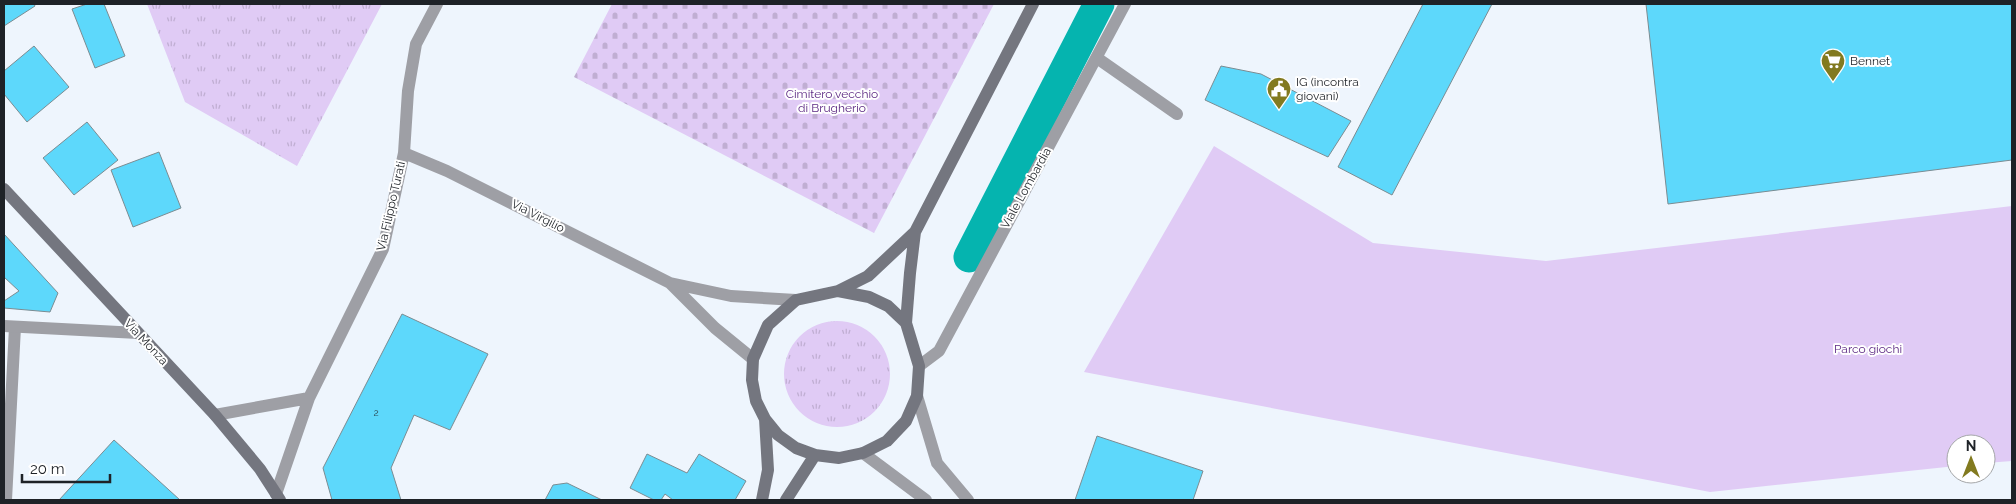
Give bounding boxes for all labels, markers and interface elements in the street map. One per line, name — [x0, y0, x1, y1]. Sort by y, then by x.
supermarket icon: Bennet — [1820, 48, 1846, 82]
place label: Bennet — [1850, 54, 1890, 68]
place label: IG (incontra giovani) — [1296, 75, 1359, 103]
public building icon: IG (incontra giovani) — [1266, 76, 1292, 110]
park label: Cimitero vecchio di Brugherio — [786, 87, 878, 115]
street label: Viale Lombardia — [998, 145, 1054, 231]
street label: Via Filippo Turati — [374, 160, 408, 252]
street label: Via Virgilio — [509, 197, 567, 235]
street label: Via Monza — [121, 316, 171, 368]
park label: Parco giochi — [1834, 342, 1902, 356]
house number: 2 — [373, 407, 379, 418]
north arrow — [1946, 434, 1996, 484]
text: N — [1966, 438, 1976, 454]
scale bar — [22, 452, 110, 484]
text: 20 m — [30, 460, 65, 478]

